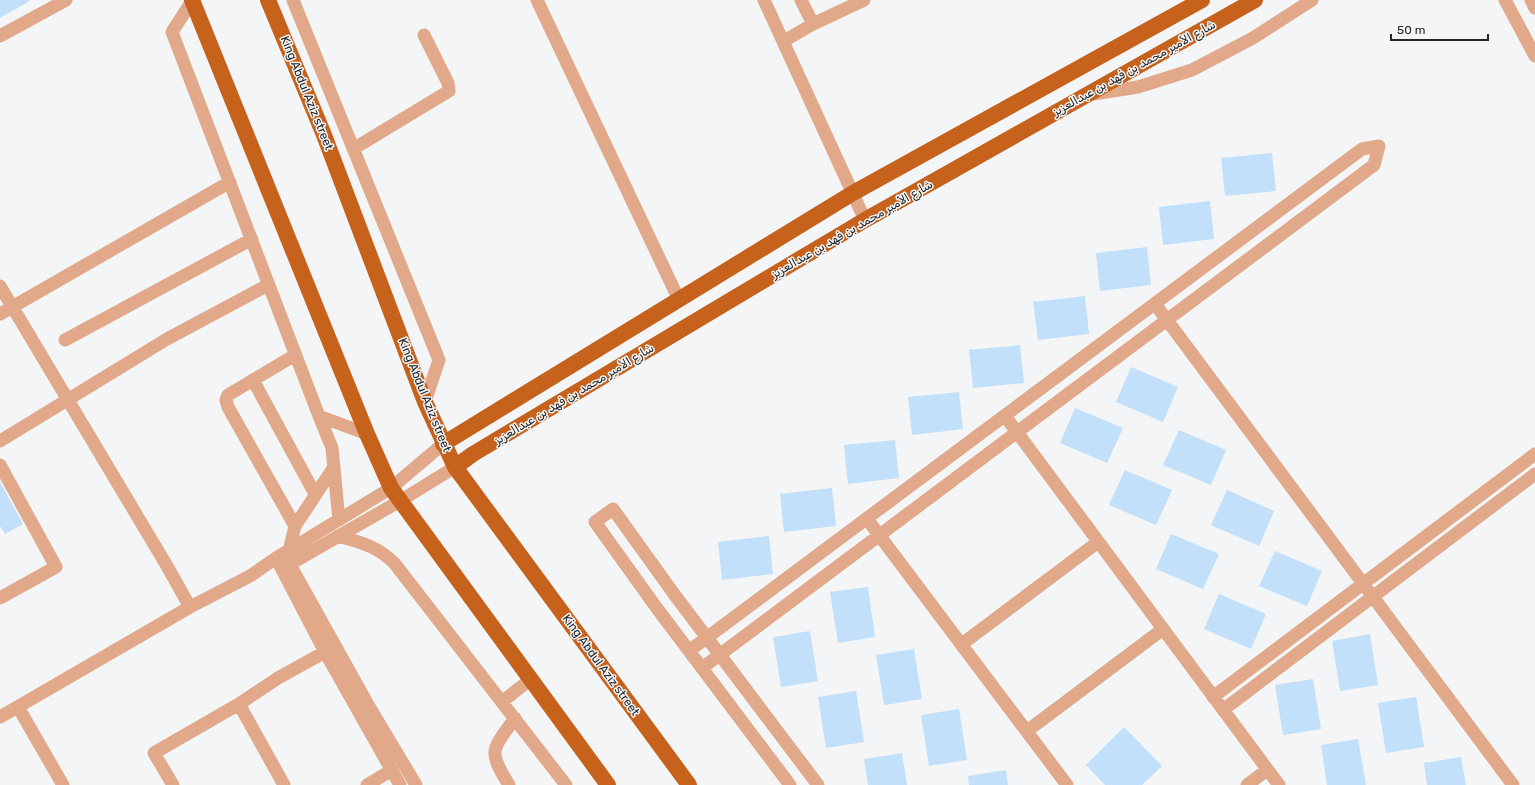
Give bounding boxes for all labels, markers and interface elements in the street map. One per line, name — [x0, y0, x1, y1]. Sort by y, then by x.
scale bar — [1391, 16, 1488, 42]
street label: شارع الأمير محمد بن فهد بن عبدالعزيز — [1049, 17, 1219, 121]
text: 50 m — [1397, 23, 1425, 37]
street label: King Abdul Aziz street — [278, 34, 336, 152]
street label: شارع الأمير محمد بن فهد بن عبدالعزيز — [768, 177, 936, 283]
street label: King Abdul Aziz street — [396, 336, 454, 454]
street label: شارع الأمير محمد بن فهد بن عبدالعزيز — [491, 341, 658, 450]
street label: King Abdul Aziz street — [560, 612, 643, 719]

